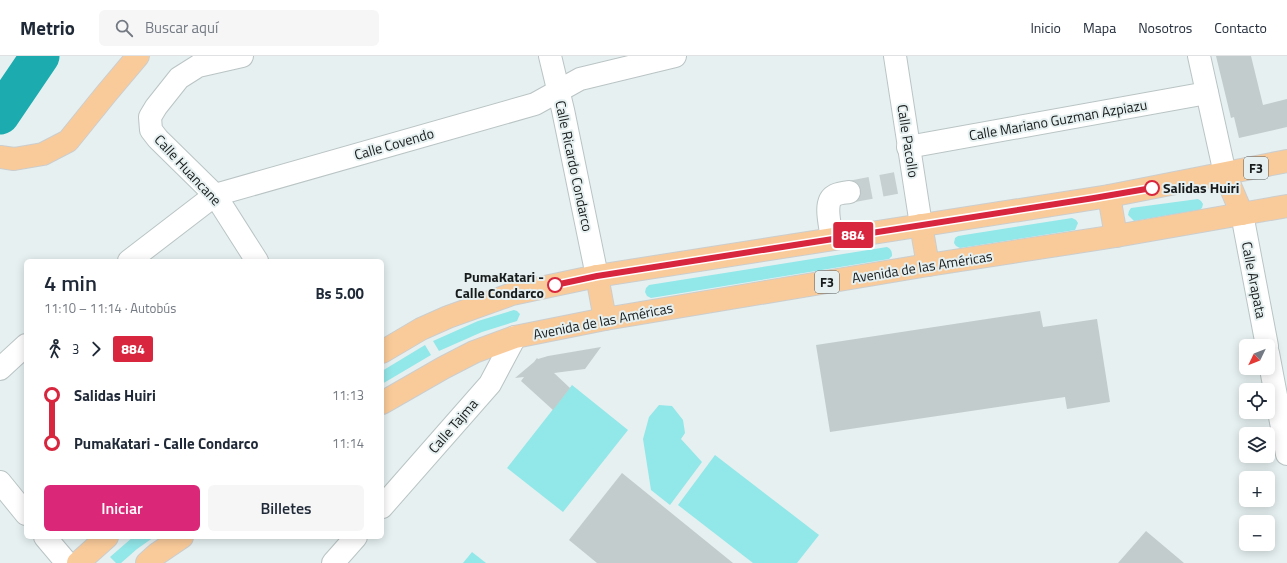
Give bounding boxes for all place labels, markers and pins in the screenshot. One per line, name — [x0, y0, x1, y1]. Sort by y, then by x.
place label: Salidas Huiri — [1163, 177, 1239, 198]
marker: Salidas Huiri — [1144, 180, 1160, 196]
place label: PumaKatari - Calle Condarco — [455, 266, 544, 303]
marker: PumaKatari - Calle Condarco — [547, 277, 563, 293]

